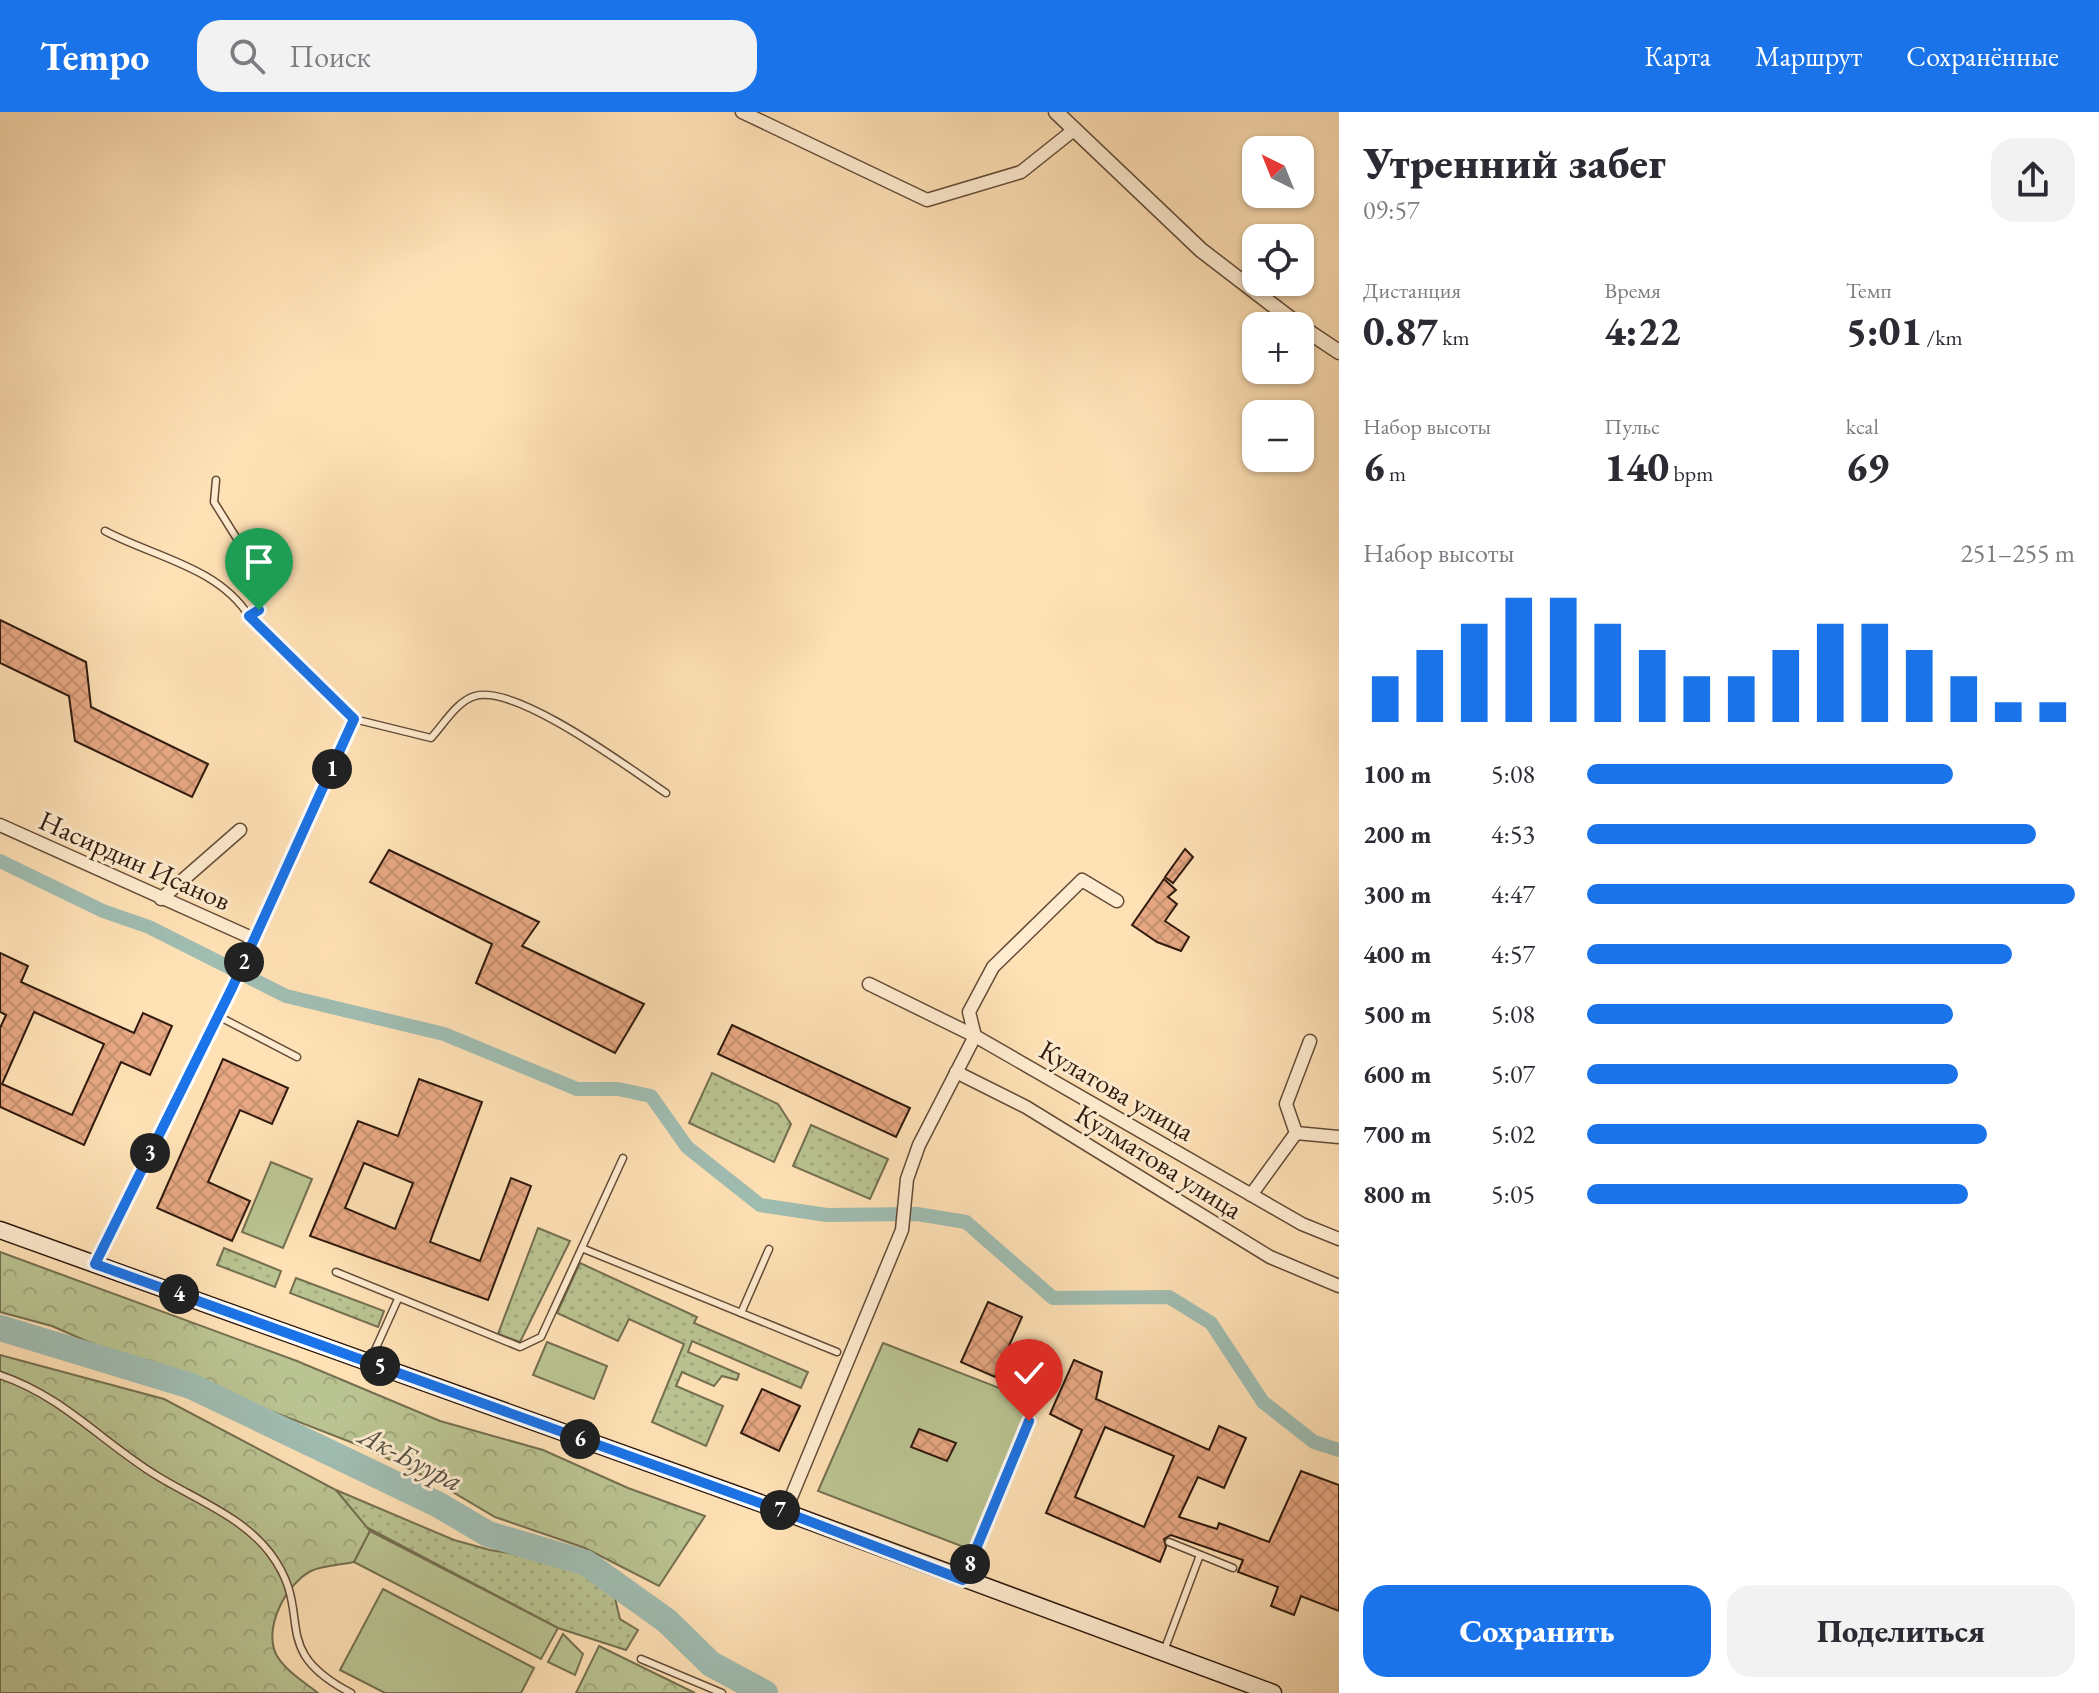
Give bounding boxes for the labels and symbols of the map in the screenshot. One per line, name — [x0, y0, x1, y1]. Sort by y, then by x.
north arrow — [1242, 136, 1314, 208]
pin — [225, 528, 293, 610]
pin: 1 — [312, 749, 352, 789]
street label: Насирдин Исанов — [34, 802, 237, 918]
pin: 2 — [224, 942, 264, 982]
street label: Кулатова улица — [1033, 1031, 1202, 1149]
street label: Кулматова улица — [1069, 1095, 1250, 1227]
pin: 3 — [130, 1133, 170, 1173]
pin: 4 — [159, 1274, 199, 1314]
pin — [995, 1339, 1063, 1421]
pin: 5 — [360, 1346, 400, 1386]
water label: Ак-Буура — [351, 1414, 470, 1500]
pin: 6 — [560, 1419, 600, 1459]
pin: 7 — [760, 1490, 800, 1530]
pin: 8 — [950, 1544, 990, 1584]

